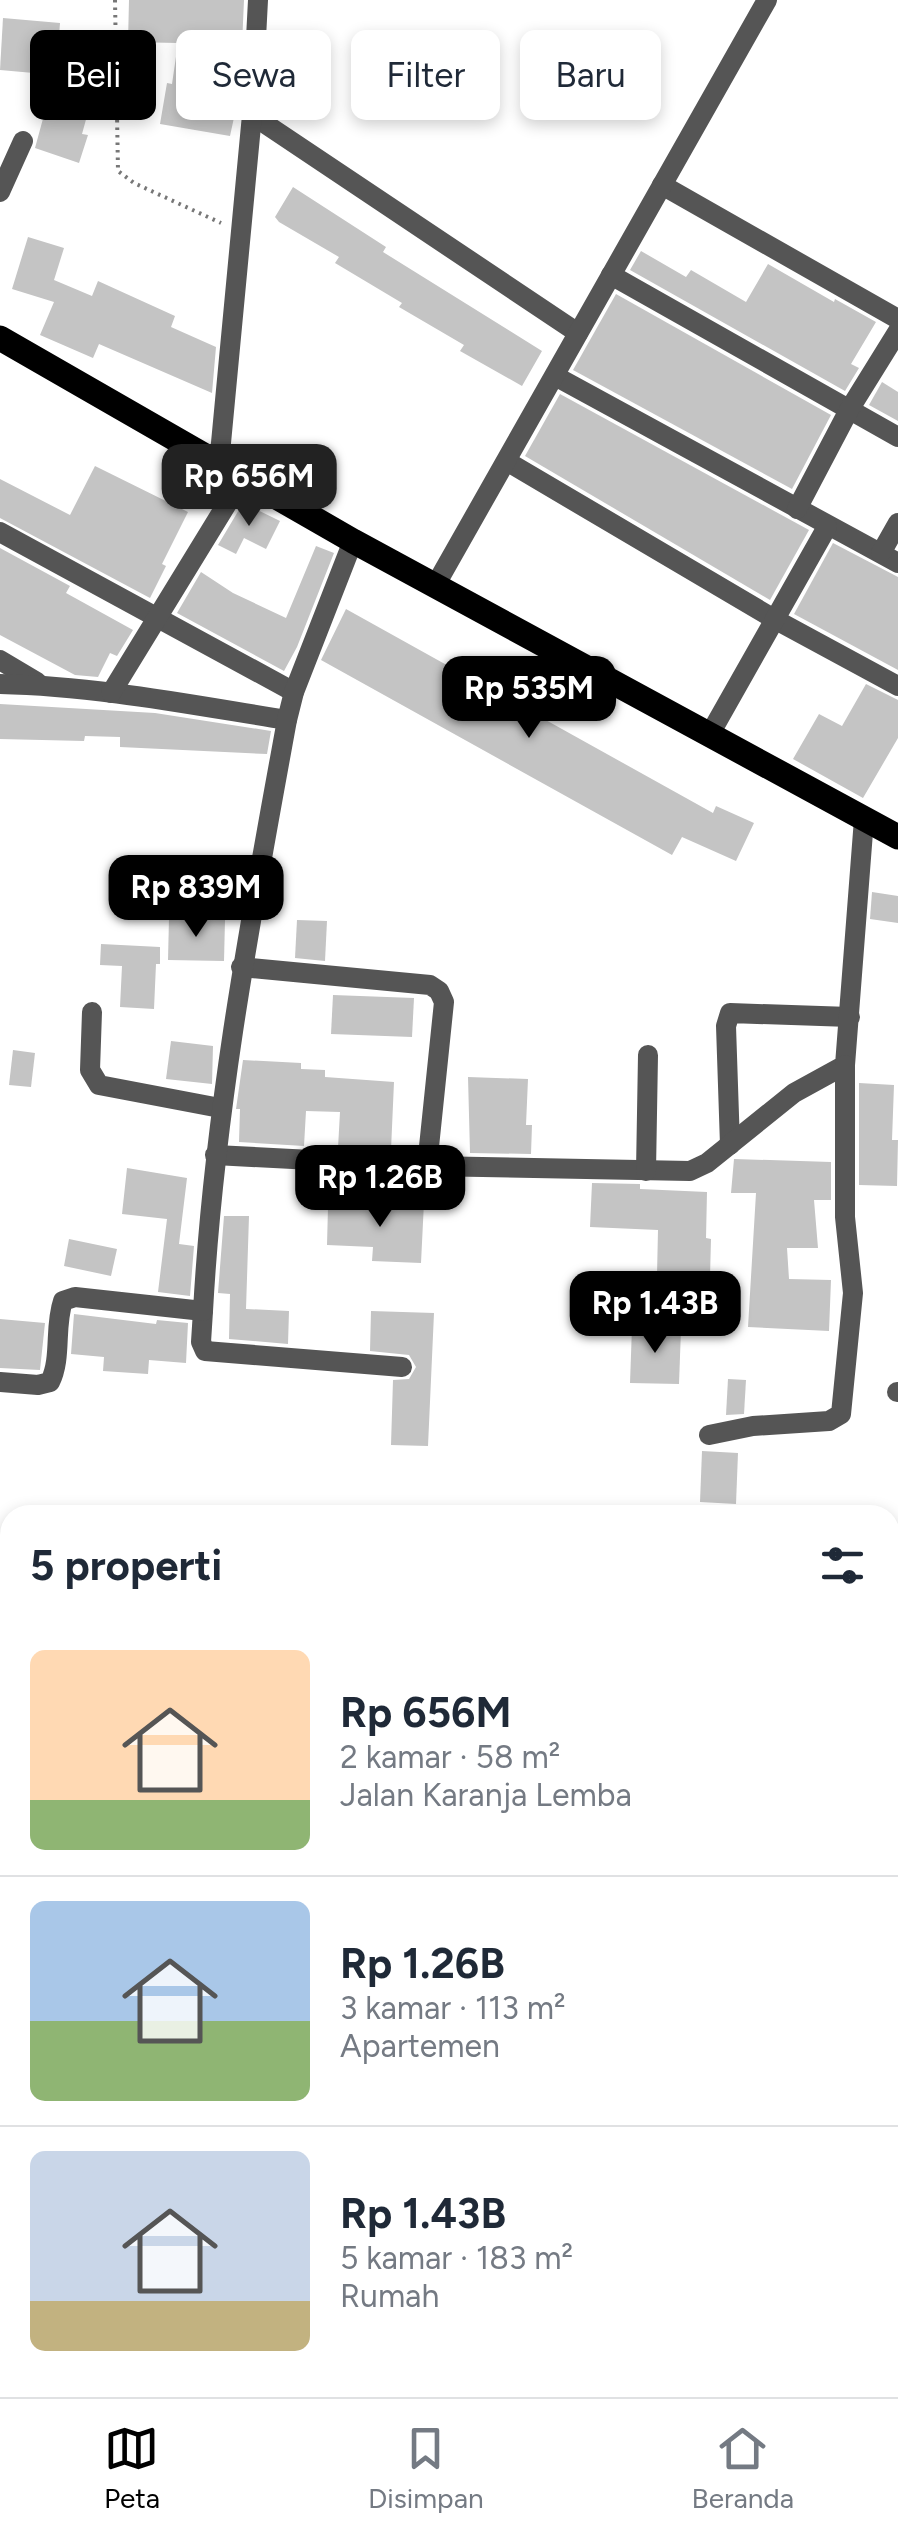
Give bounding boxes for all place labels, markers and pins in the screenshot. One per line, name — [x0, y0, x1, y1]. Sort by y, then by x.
pin: Rp 656M — [157, 444, 341, 529]
pin: Rp 535M — [437, 656, 621, 741]
pin: Rp 839M — [104, 855, 288, 940]
pin: Rp 1.26B — [277, 1145, 483, 1230]
pin: Rp 1.43B — [552, 1271, 758, 1356]

